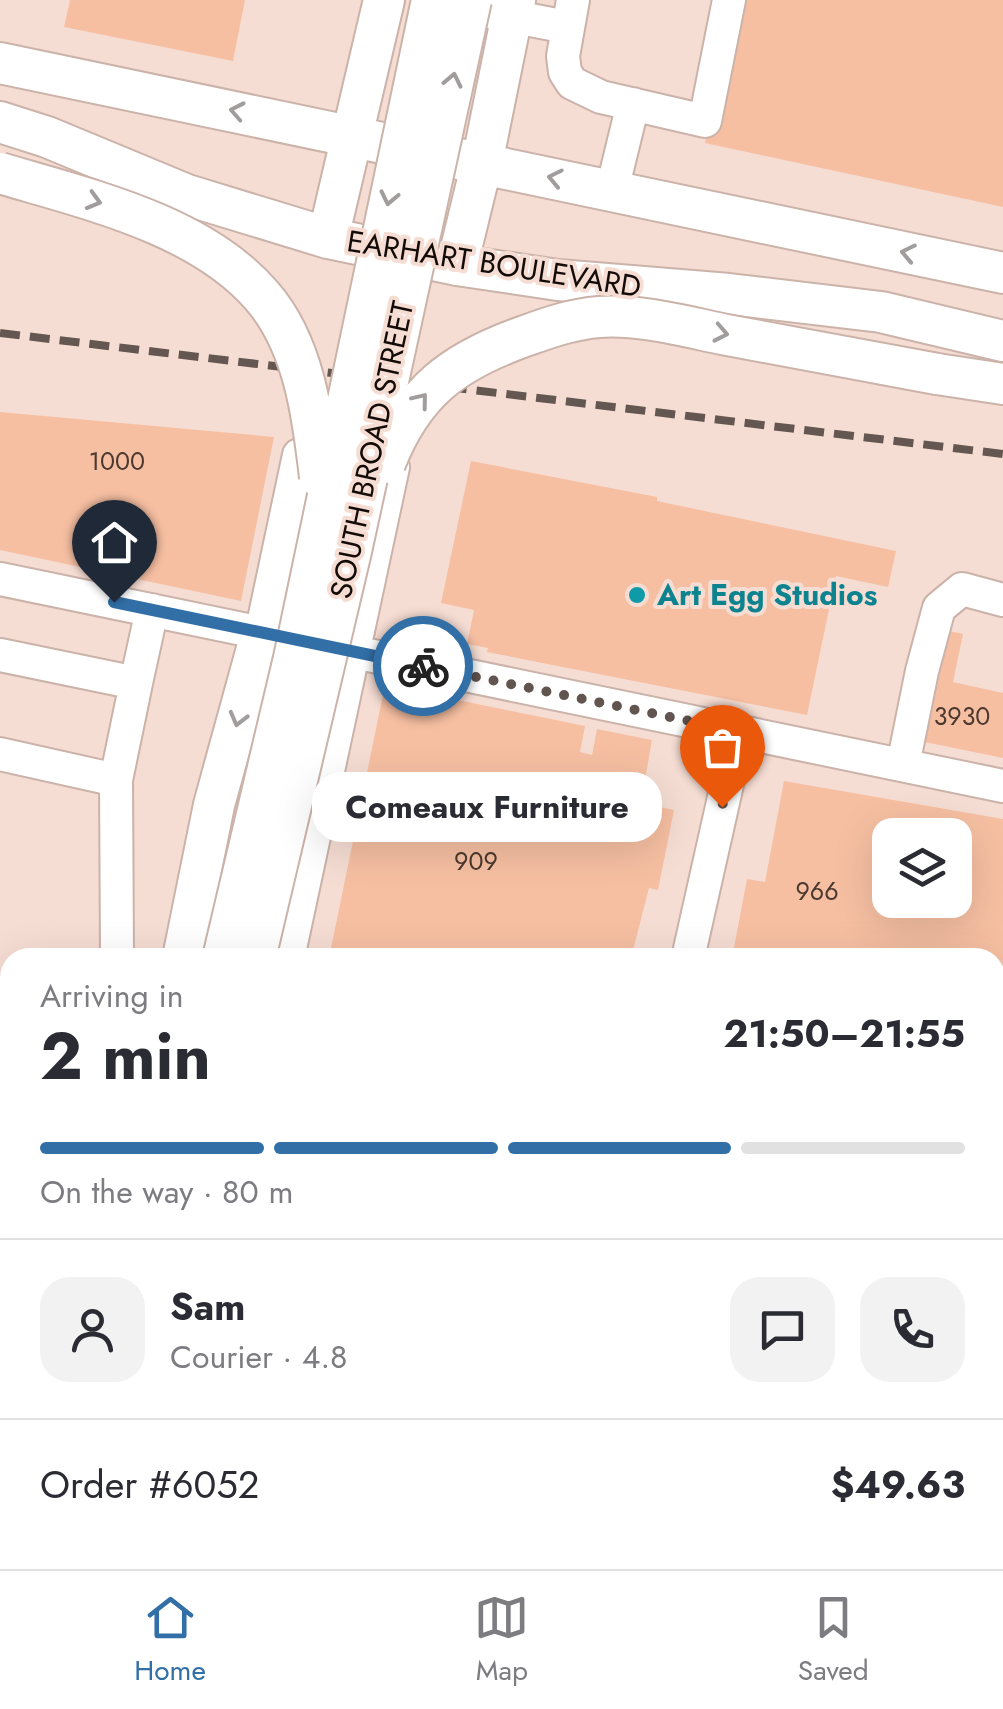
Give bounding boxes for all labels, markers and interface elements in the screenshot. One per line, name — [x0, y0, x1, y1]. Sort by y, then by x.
one-way arrow — [442, 71, 463, 88]
one-way arrow — [229, 102, 246, 123]
one-way arrow — [547, 169, 564, 190]
one-way arrow — [84, 189, 101, 210]
one-way arrow — [380, 189, 401, 206]
street label: EARHART BOULEVARD — [344, 219, 644, 308]
one-way arrow — [899, 243, 916, 264]
street label: SOUTH BROAD STREET — [319, 297, 424, 603]
one-way arrow — [713, 322, 730, 343]
one-way arrow — [409, 393, 427, 411]
house number: 1000 — [89, 443, 145, 479]
pin — [72, 500, 157, 603]
icon: home — [87, 515, 142, 570]
place label: Art Egg Studios — [656, 573, 877, 616]
marker: Art Egg Studios — [626, 584, 648, 606]
courier — [373, 616, 473, 716]
icon: bike — [396, 639, 451, 694]
house number: 3930 — [934, 698, 990, 734]
pin — [680, 705, 765, 808]
one-way arrow — [228, 710, 249, 727]
icon: bag — [695, 720, 750, 775]
callout: Comeaux Furniture — [312, 772, 662, 842]
text: Comeaux Furniture — [345, 784, 629, 830]
map controls — [872, 818, 972, 918]
button: layers — [872, 818, 972, 918]
house number: 909 — [454, 843, 498, 879]
house number: 966 — [795, 873, 839, 909]
text: Arriving in — [40, 973, 184, 1019]
text: 21:50–21:55 — [724, 1006, 965, 1061]
text: 2 min — [40, 1009, 211, 1103]
text: On the way · 80 m — [40, 1169, 293, 1215]
button: person — [40, 1277, 145, 1382]
button: chat — [730, 1277, 835, 1382]
button: phone — [860, 1277, 965, 1382]
text: Sam — [170, 1279, 245, 1334]
text: Courier · 4.8 — [170, 1334, 347, 1380]
text: Order #6052 — [40, 1457, 259, 1512]
text: $49.63 — [831, 1457, 965, 1512]
tab: Home — [134, 1590, 206, 1691]
tab: Map — [474, 1590, 529, 1691]
tab: Saved — [798, 1590, 869, 1691]

